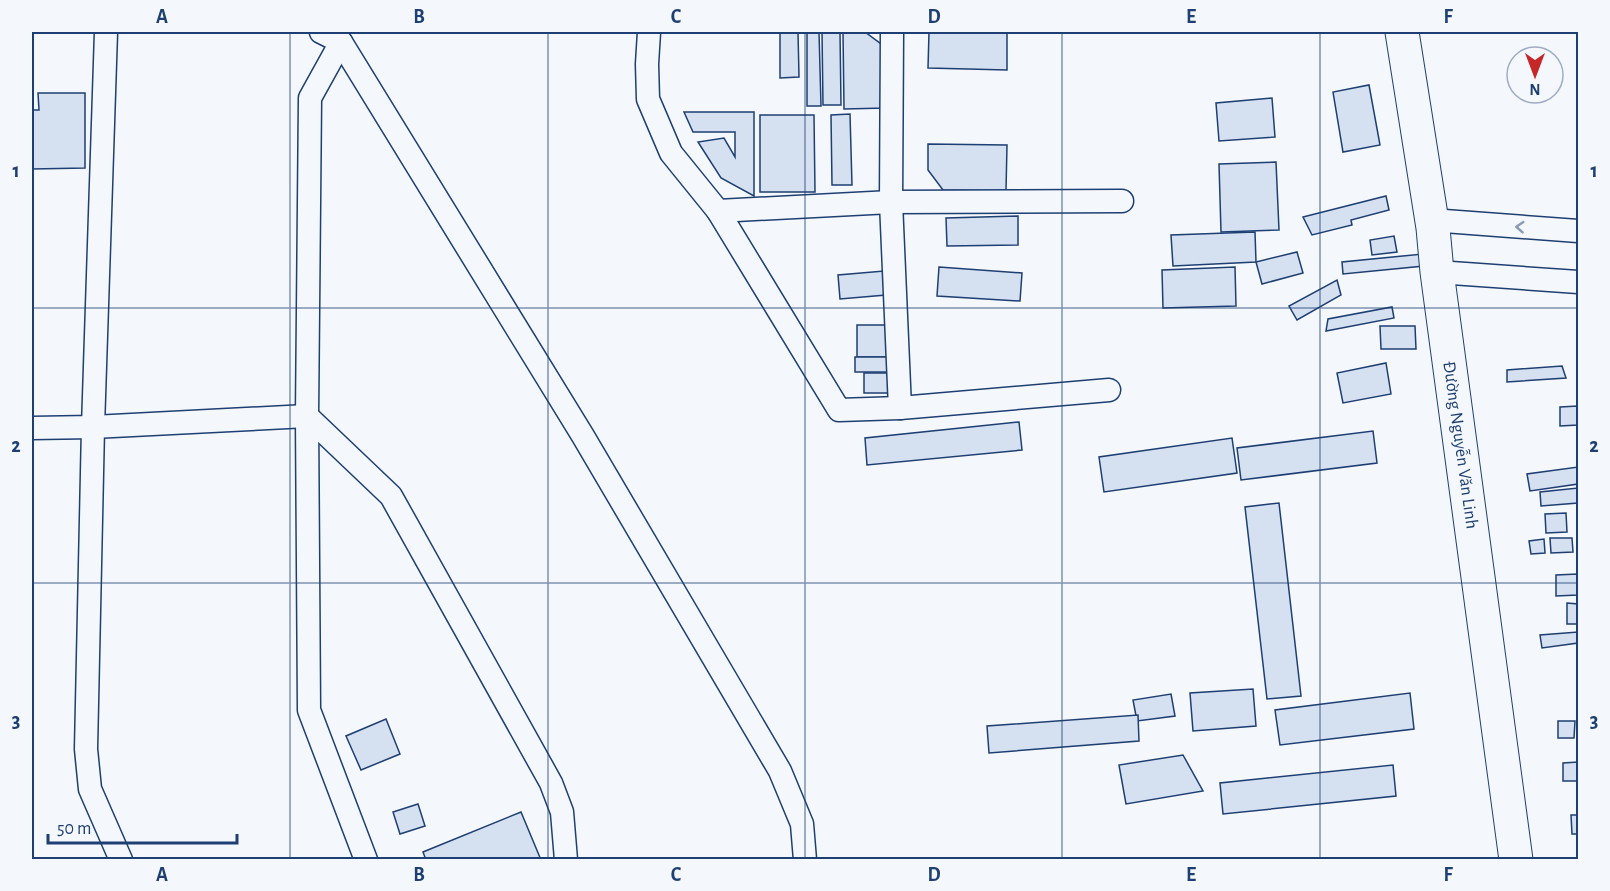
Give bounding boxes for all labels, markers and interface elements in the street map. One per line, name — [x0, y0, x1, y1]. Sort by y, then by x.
text: A — [156, 7, 168, 27]
text: B — [413, 7, 425, 27]
text: C — [671, 7, 682, 27]
text: D — [927, 7, 941, 27]
text: E — [1186, 7, 1196, 27]
text: F — [1443, 7, 1453, 27]
north arrow — [1505, 45, 1565, 105]
text: N — [1529, 81, 1541, 97]
text: 1 — [12, 161, 20, 181]
text: 1 — [1590, 161, 1598, 181]
one-way arrow — [1516, 220, 1525, 233]
street label: Đường Nguyễn Văn Linh — [1439, 360, 1483, 530]
text: 2 — [11, 436, 21, 456]
text: 2 — [1589, 436, 1599, 456]
text: 3 — [12, 711, 20, 731]
text: 3 — [1590, 711, 1598, 731]
scale bar — [48, 807, 237, 845]
text: 50 m — [57, 820, 91, 838]
text: A — [156, 865, 168, 885]
text: B — [413, 865, 425, 885]
text: C — [671, 865, 682, 885]
text: D — [927, 865, 941, 885]
text: E — [1186, 865, 1196, 885]
text: F — [1443, 865, 1453, 885]

